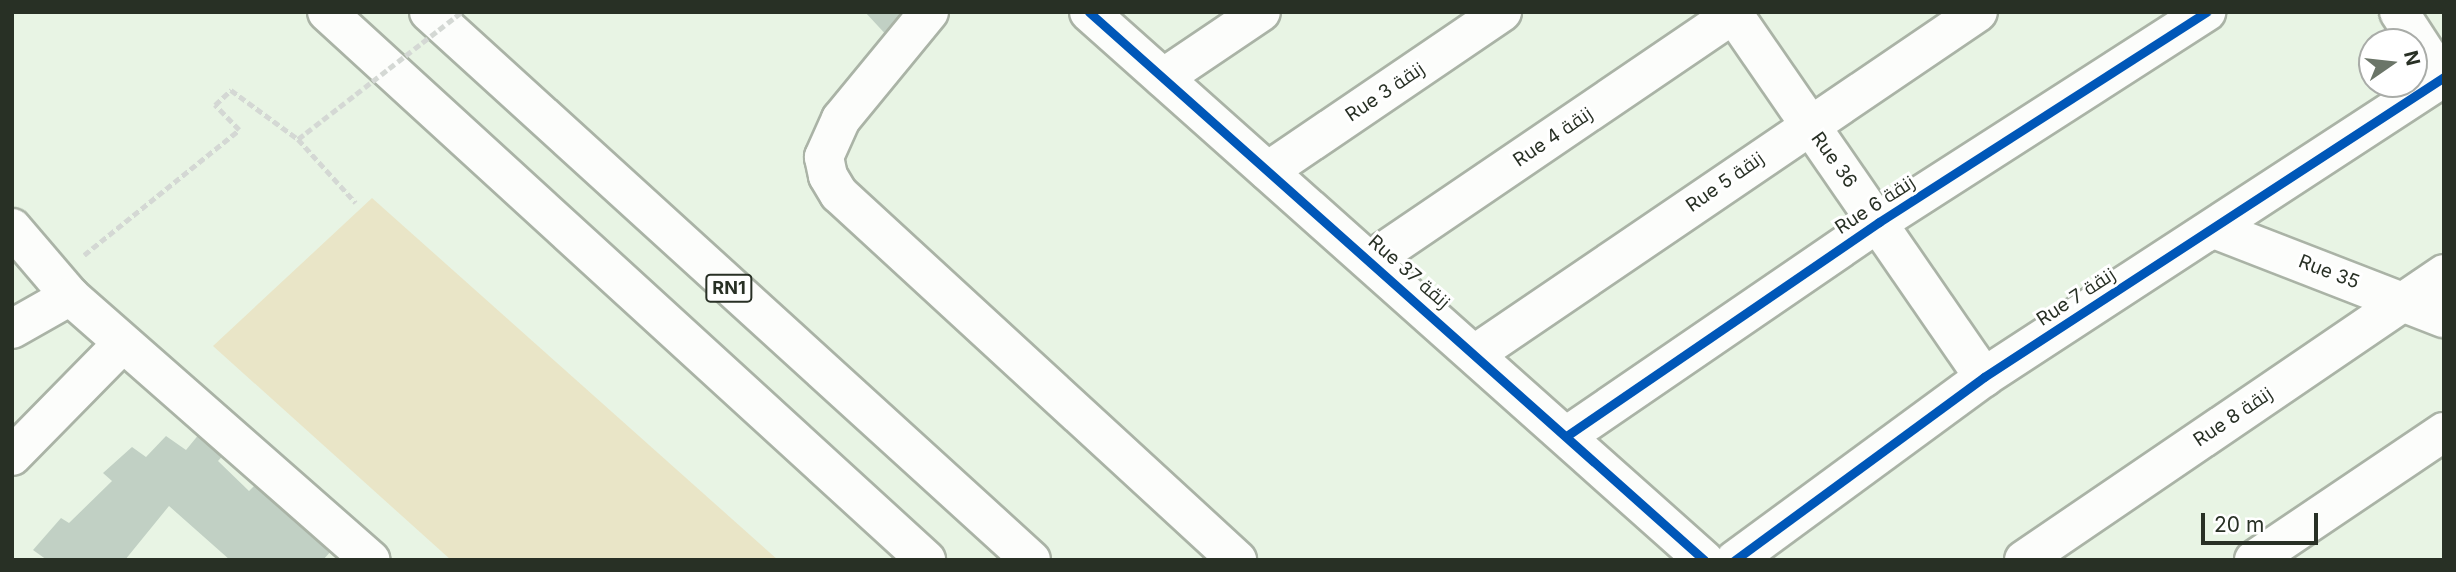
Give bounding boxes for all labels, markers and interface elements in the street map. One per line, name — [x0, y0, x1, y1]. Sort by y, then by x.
north arrow — [2358, 28, 2428, 98]
text: N — [2399, 48, 2425, 68]
street label: Rue 3 زنقة — [1341, 57, 1429, 127]
street label: Rue 4 زنقة — [1509, 102, 1597, 172]
street label: Rue 36 — [1806, 128, 1862, 192]
street label: Rue 5 زنقة — [1682, 147, 1768, 217]
street label: Rue 6 زنقة — [1831, 171, 1919, 239]
street label: Rue 37 زنقة — [1363, 230, 1455, 314]
street label: Rue 35 — [2295, 250, 2363, 294]
street label: Rue 7 زنقة — [2032, 263, 2120, 331]
road number: RN1 — [704, 274, 754, 302]
street label: Rue 8 زنقة — [2189, 382, 2277, 452]
scale bar — [2204, 498, 2321, 542]
text: 20 m — [2214, 512, 2264, 537]

